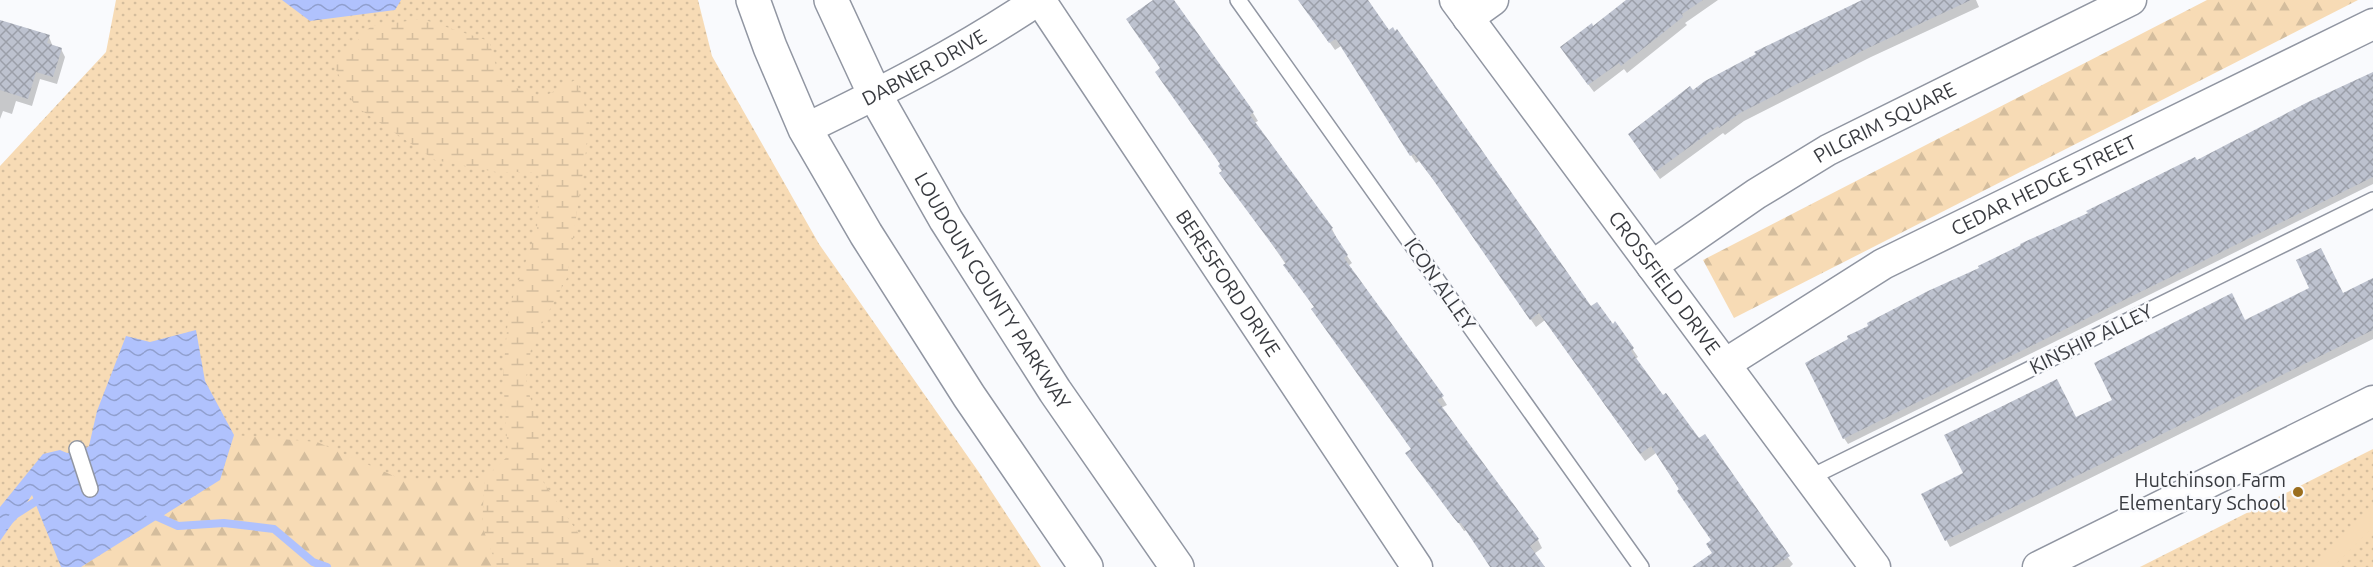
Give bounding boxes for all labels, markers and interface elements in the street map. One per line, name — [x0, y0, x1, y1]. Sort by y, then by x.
street label: DABNER DRIVE — [858, 24, 990, 110]
street label: PILGRIM SQUARE — [1809, 77, 1959, 167]
street label: CEDAR HEDGE STREET — [1947, 130, 2140, 240]
street label: LOUDOUN COUNTY PARKWAY — [910, 168, 1076, 413]
street label: BERESFORD DRIVE — [1172, 205, 1286, 360]
street label: CROSSFIELD DRIVE — [1604, 206, 1726, 359]
street label: ICON ALLEY — [1400, 233, 1481, 335]
street label: KINSHIP ALLEY — [2026, 299, 2156, 378]
place label: Hutchinson Farm Elementary School — [2119, 468, 2286, 514]
marker: Hutchinson Farm Elementary School — [2291, 485, 2305, 499]

